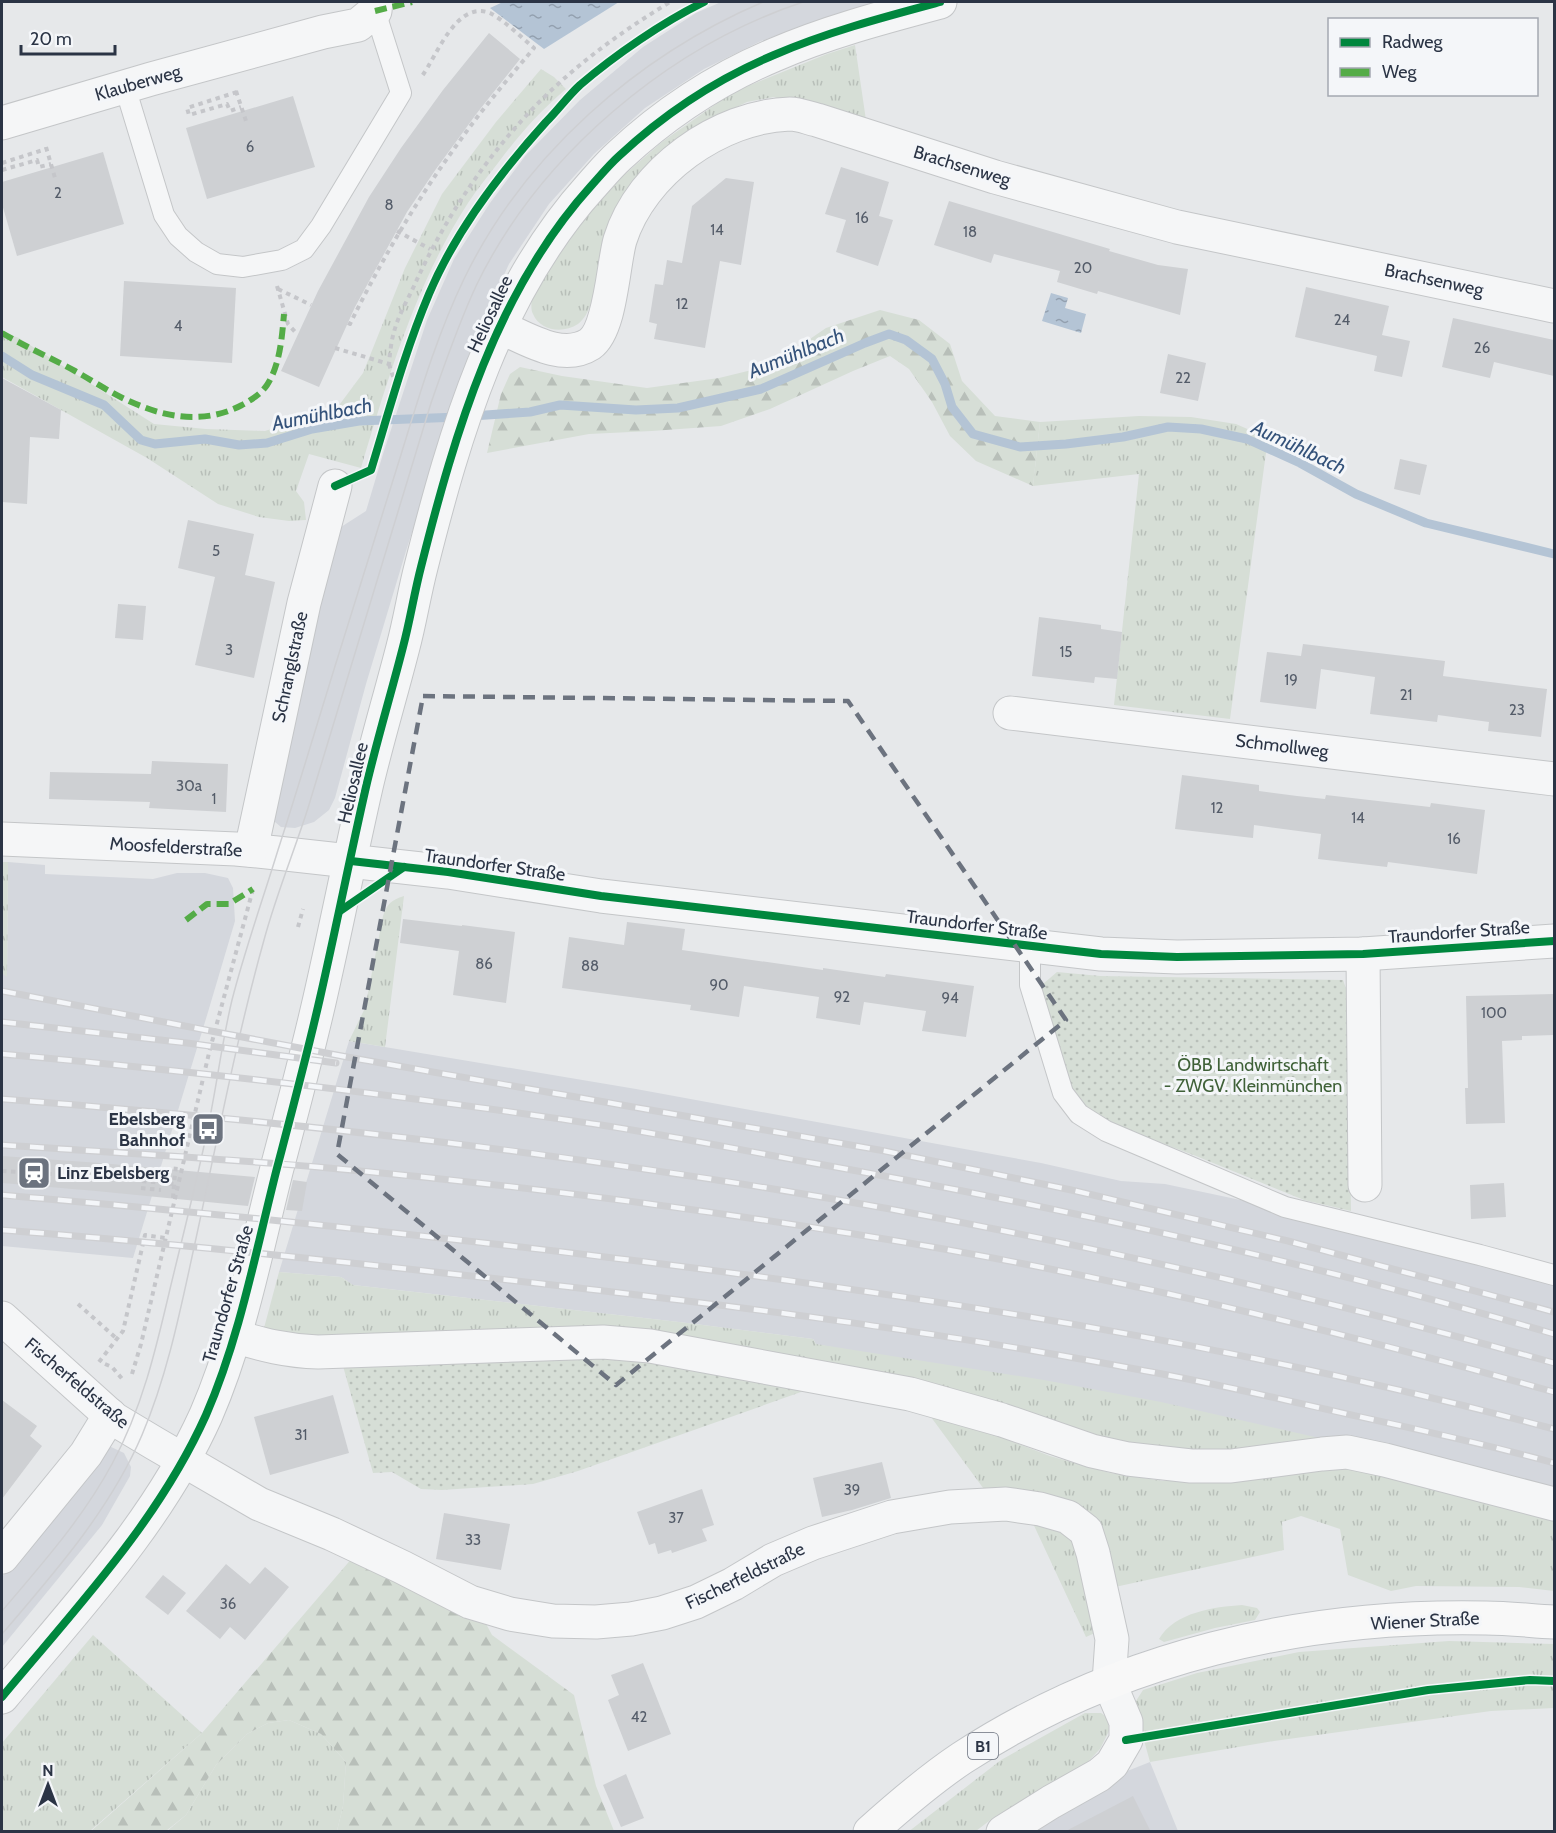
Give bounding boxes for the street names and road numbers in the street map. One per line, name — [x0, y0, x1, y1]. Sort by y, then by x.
street label: Klauberweg — [92, 60, 185, 106]
street label: Brachsenweg — [911, 141, 1014, 192]
street label: Brachsenweg — [1383, 259, 1486, 301]
street label: Heliosallee — [463, 272, 517, 356]
street label: Schranglstraße — [267, 609, 313, 725]
street label: Schmollweg — [1234, 729, 1331, 763]
street label: Heliosallee — [333, 740, 373, 826]
street label: Moosfelderstraße — [109, 833, 243, 861]
street label: Traundorfer Straße — [423, 844, 567, 886]
street label: Traundorfer Straße — [905, 905, 1049, 945]
street label: Traundorfer Straße — [1387, 916, 1531, 948]
street label: Traundorfer Straße — [198, 1223, 258, 1365]
street label: Fischerfeldstraße — [20, 1333, 134, 1433]
street label: Fischerfeldstraße — [682, 1538, 808, 1614]
street label: Wiener Straße — [1370, 1607, 1480, 1635]
road number: B1 — [968, 1733, 998, 1759]

